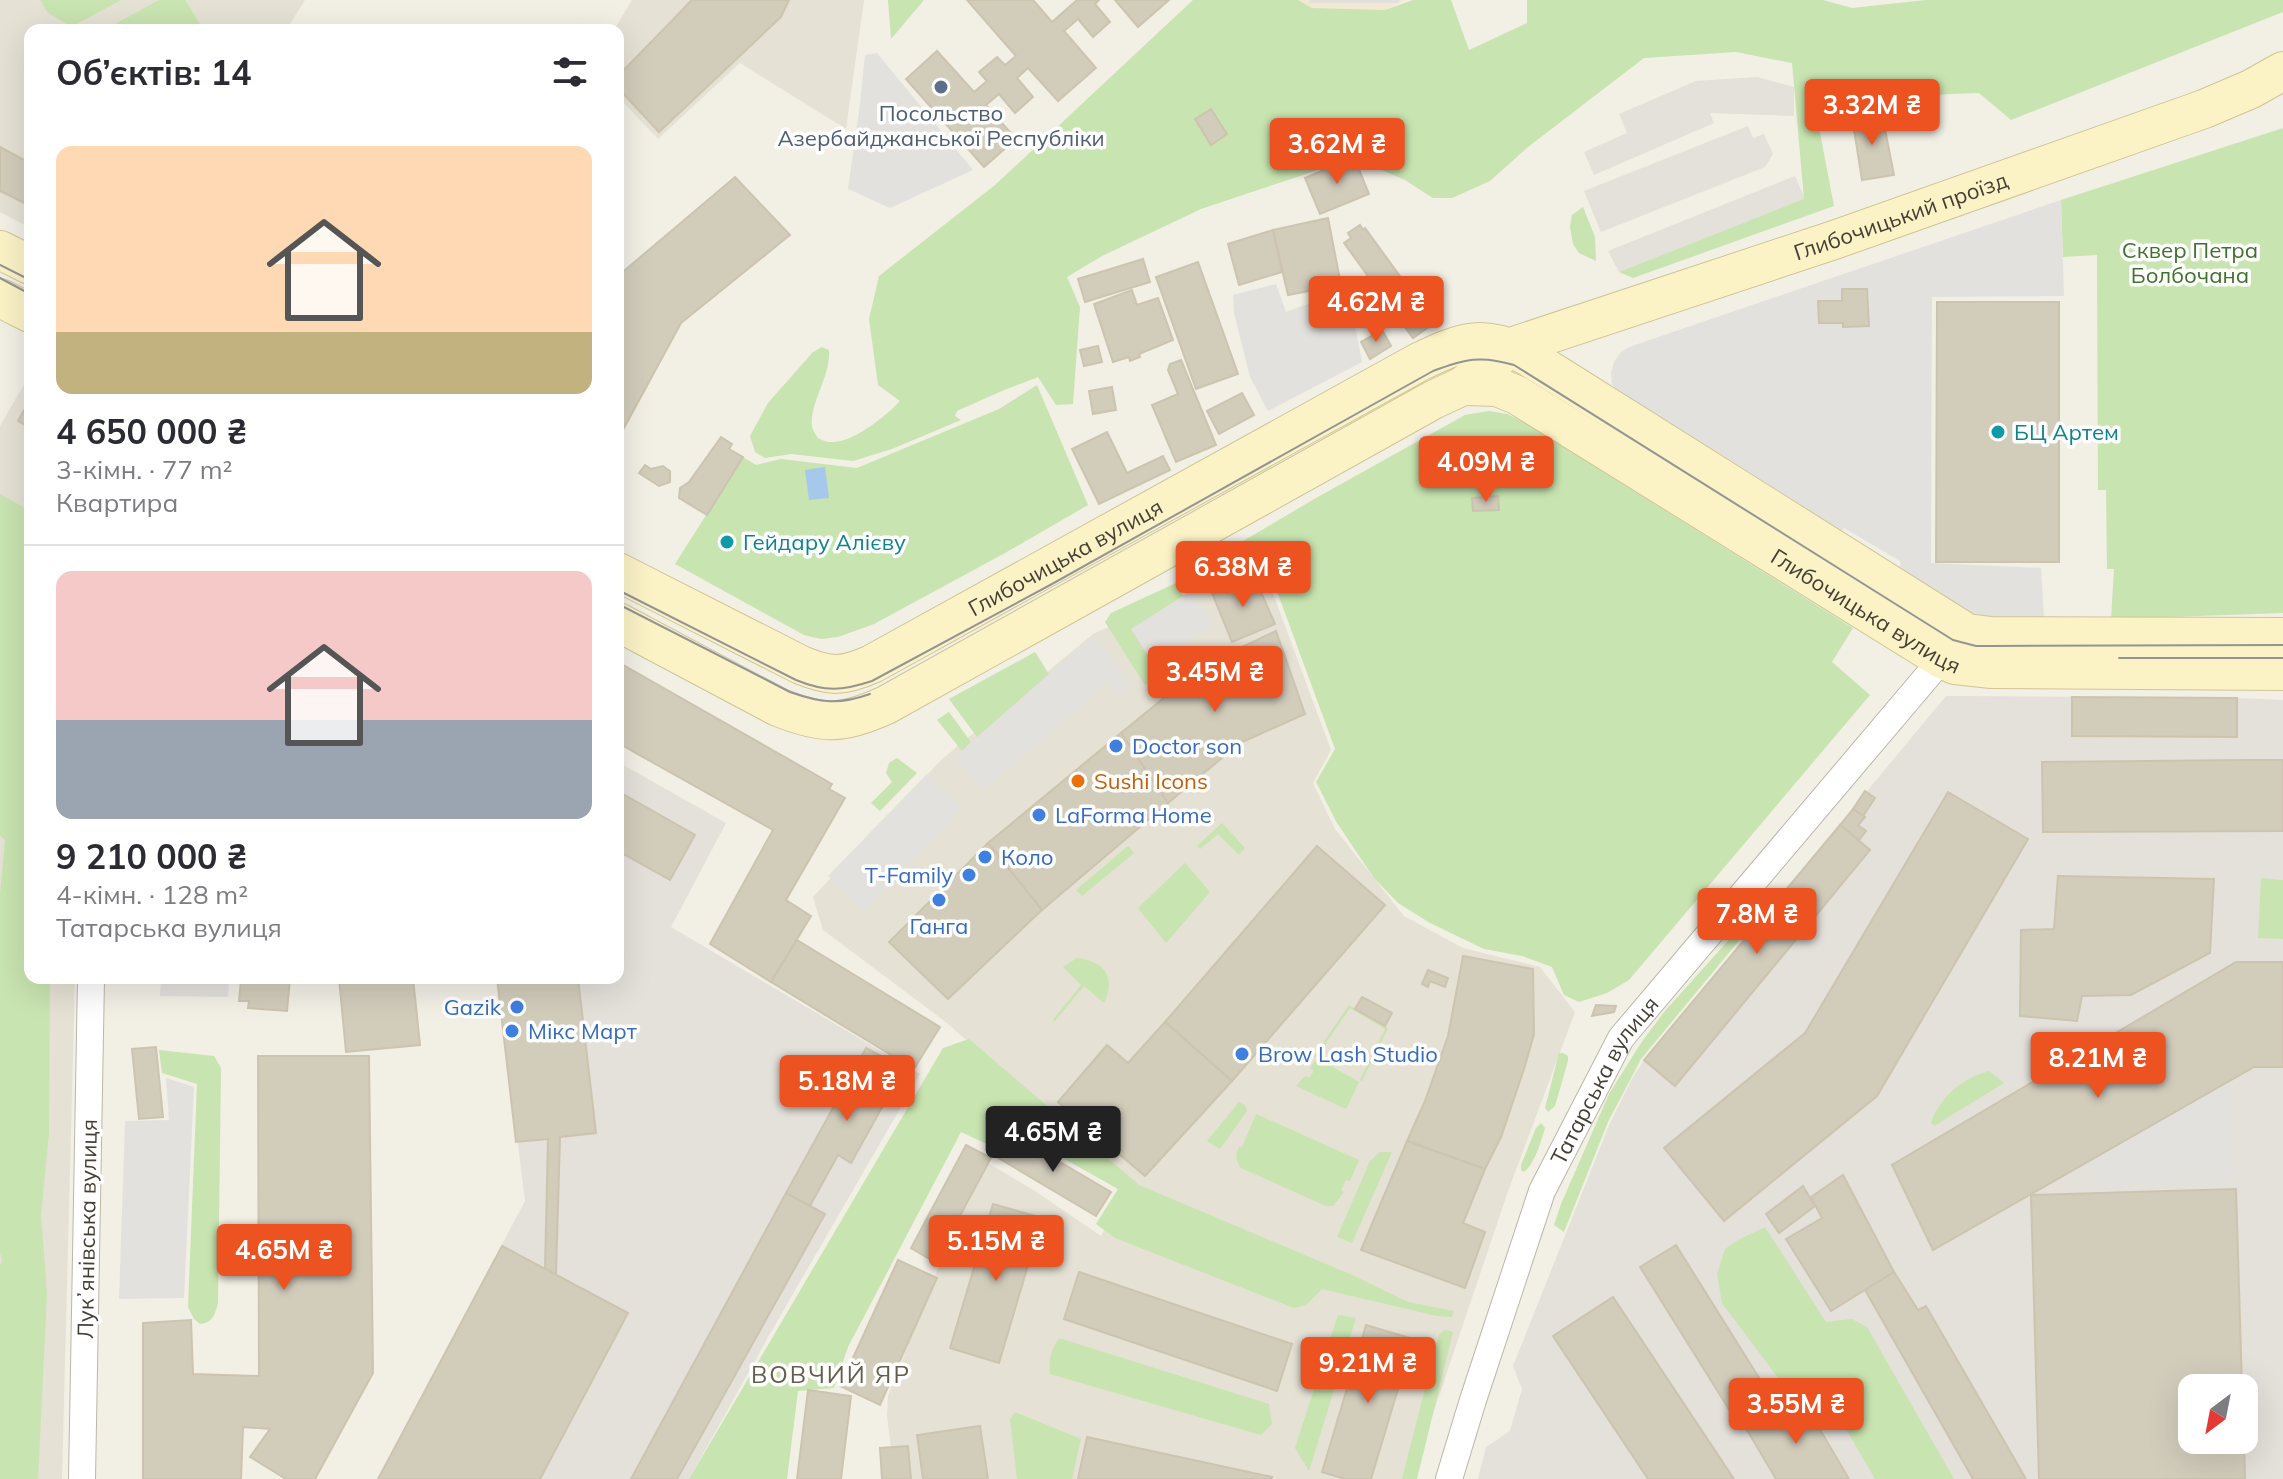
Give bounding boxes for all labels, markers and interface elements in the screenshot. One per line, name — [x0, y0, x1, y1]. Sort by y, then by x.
icon: filters — [548, 50, 592, 94]
text: Об’єктів: 14 — [56, 51, 251, 94]
marker: Посольство Азербайджанської Республіки — [932, 78, 950, 96]
pin: 3.32M ₴ — [1798, 79, 1946, 147]
text: 3.32M ₴ — [1823, 88, 1921, 121]
place label: Посольство Азербайджанської Республіки — [777, 99, 1105, 152]
pin: 3.62M ₴ — [1263, 118, 1411, 186]
text: 3.62M ₴ — [1288, 127, 1386, 160]
street label: Глибочицький проїзд — [1790, 166, 2012, 266]
icon: home — [252, 198, 396, 342]
park label: Сквер Петра Болбочана — [2122, 236, 2258, 289]
pin: 4.62M ₴ — [1302, 276, 1450, 344]
text: 4.62M ₴ — [1327, 285, 1425, 318]
text: 4 650 000 ₴ — [56, 410, 247, 453]
place label: БЦ Артем — [2014, 418, 2119, 446]
marker: БЦ Артем — [1989, 423, 2007, 441]
pin: 4.09M ₴ — [1412, 436, 1560, 504]
text: 4.09M ₴ — [1437, 445, 1535, 478]
text: 3-кімн. · 77 m² — [56, 453, 232, 486]
text: Квартира — [56, 486, 178, 519]
street label: Глибочицька вулиця — [963, 492, 1167, 622]
place label: Гейдару Алієву — [743, 528, 906, 556]
marker: Гейдару Алієву — [718, 533, 736, 551]
pin: 6.38M ₴ — [1169, 541, 1317, 609]
street label: Глибочицька вулиця — [1766, 542, 1965, 680]
text: 6.38M ₴ — [1194, 550, 1292, 583]
icon: home — [252, 623, 396, 767]
pin: 3.45M ₴ — [1141, 646, 1289, 714]
text: 3.45M ₴ — [1166, 655, 1264, 688]
place label: Doctor son — [1132, 732, 1242, 760]
marker: Doctor son — [1107, 737, 1125, 755]
place label: Sushi Icons — [1094, 767, 1208, 795]
marker: Sushi Icons — [1069, 772, 1087, 790]
place label: LaForma Home — [1055, 801, 1212, 829]
marker: LaForma Home — [1030, 806, 1048, 824]
text: 9 210 000 ₴ — [56, 835, 247, 878]
place label: Коло — [1001, 843, 1054, 871]
marker: Коло — [976, 848, 994, 866]
place label: T-Family — [865, 861, 953, 889]
marker: T-Family — [960, 866, 978, 884]
text: 4-кімн. · 128 m² — [56, 878, 248, 911]
pin: 7.8M ₴ — [1692, 888, 1822, 956]
marker: Ганга — [930, 891, 948, 909]
text: 7.8M ₴ — [1716, 897, 1799, 930]
text: Татарська вулиця — [56, 911, 282, 944]
place label: Ганга — [909, 912, 969, 940]
street label: Татарська вулиця — [1544, 990, 1664, 1169]
place label: Gazik — [444, 993, 502, 1021]
marker: Gazik — [508, 998, 526, 1016]
place label: Мікс Март — [528, 1017, 637, 1045]
marker: Мікс Март — [503, 1022, 521, 1040]
pin: 8.21M ₴ — [2024, 1032, 2172, 1100]
place label: Brow Lash Studio — [1258, 1040, 1438, 1068]
text: 8.21M ₴ — [2049, 1041, 2147, 1074]
marker: Brow Lash Studio — [1233, 1045, 1251, 1063]
pin: 5.18M ₴ — [773, 1055, 921, 1123]
text: 5.18M ₴ — [798, 1064, 896, 1097]
pin: 4.65M ₴ — [979, 1106, 1127, 1174]
text: 4.65M ₴ — [1004, 1115, 1102, 1148]
street label: Лукʼянівська вулиця — [71, 1119, 103, 1339]
pin: 5.15M ₴ — [922, 1215, 1070, 1283]
pin: 4.65M ₴ — [210, 1224, 358, 1292]
text: 5.15M ₴ — [947, 1224, 1045, 1257]
text: 4.65M ₴ — [235, 1233, 333, 1266]
pin: 9.21M ₴ — [1294, 1337, 1442, 1405]
text: 9.21M ₴ — [1319, 1346, 1417, 1379]
district label: ВОВЧИЙ ЯР — [751, 1359, 911, 1389]
north arrow — [2178, 1374, 2258, 1454]
map controls — [2178, 1374, 2258, 1454]
pin: 3.55M ₴ — [1722, 1378, 1870, 1446]
text: 3.55M ₴ — [1747, 1387, 1845, 1420]

